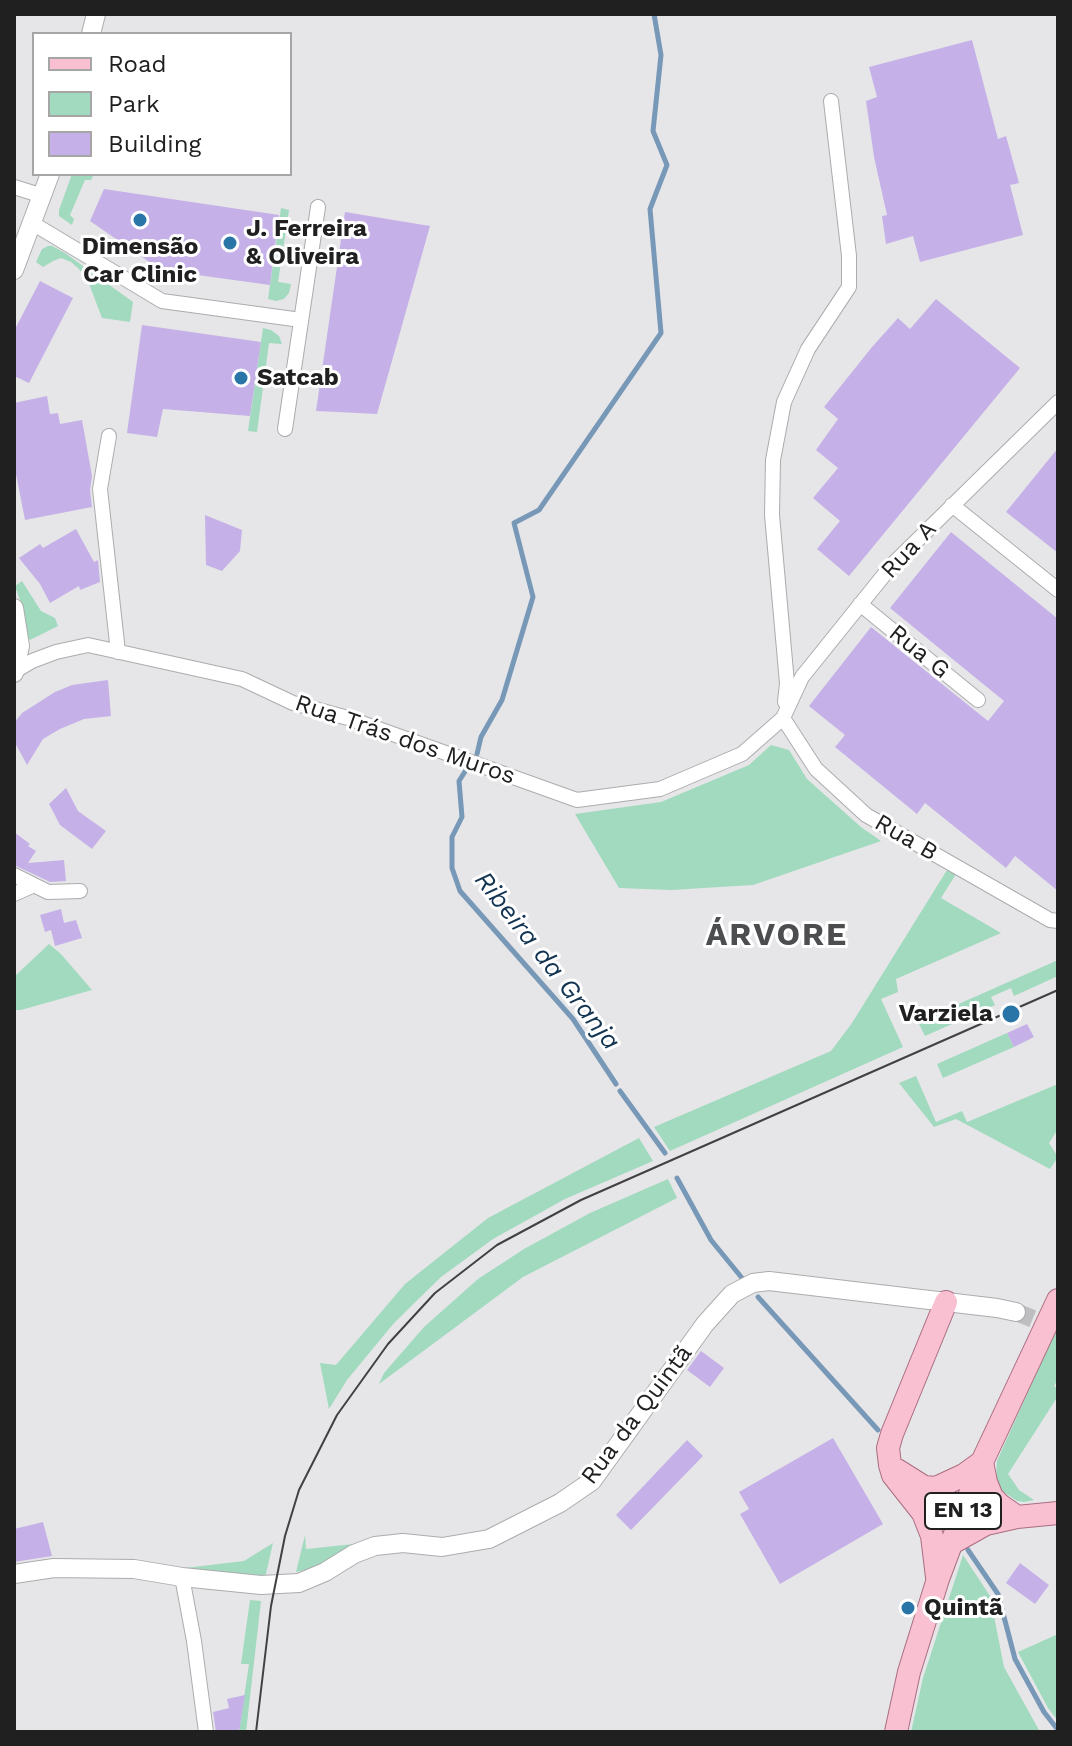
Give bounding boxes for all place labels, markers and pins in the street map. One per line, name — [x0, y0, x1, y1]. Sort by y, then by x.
marker: Dimensão Car Clinic — [131, 211, 149, 229]
place label: J. Ferreira & Oliveira — [246, 215, 367, 271]
place label: Dimensão Car Clinic — [82, 233, 198, 289]
marker: J. Ferreira & Oliveira — [221, 234, 239, 252]
place label: Satcab — [257, 364, 339, 392]
marker: Satcab — [232, 369, 250, 387]
place label: Varziela — [899, 1000, 993, 1028]
marker: Varziela — [1000, 1003, 1022, 1025]
place label: Quintã — [924, 1594, 1003, 1622]
marker: Quintã — [899, 1599, 917, 1617]

